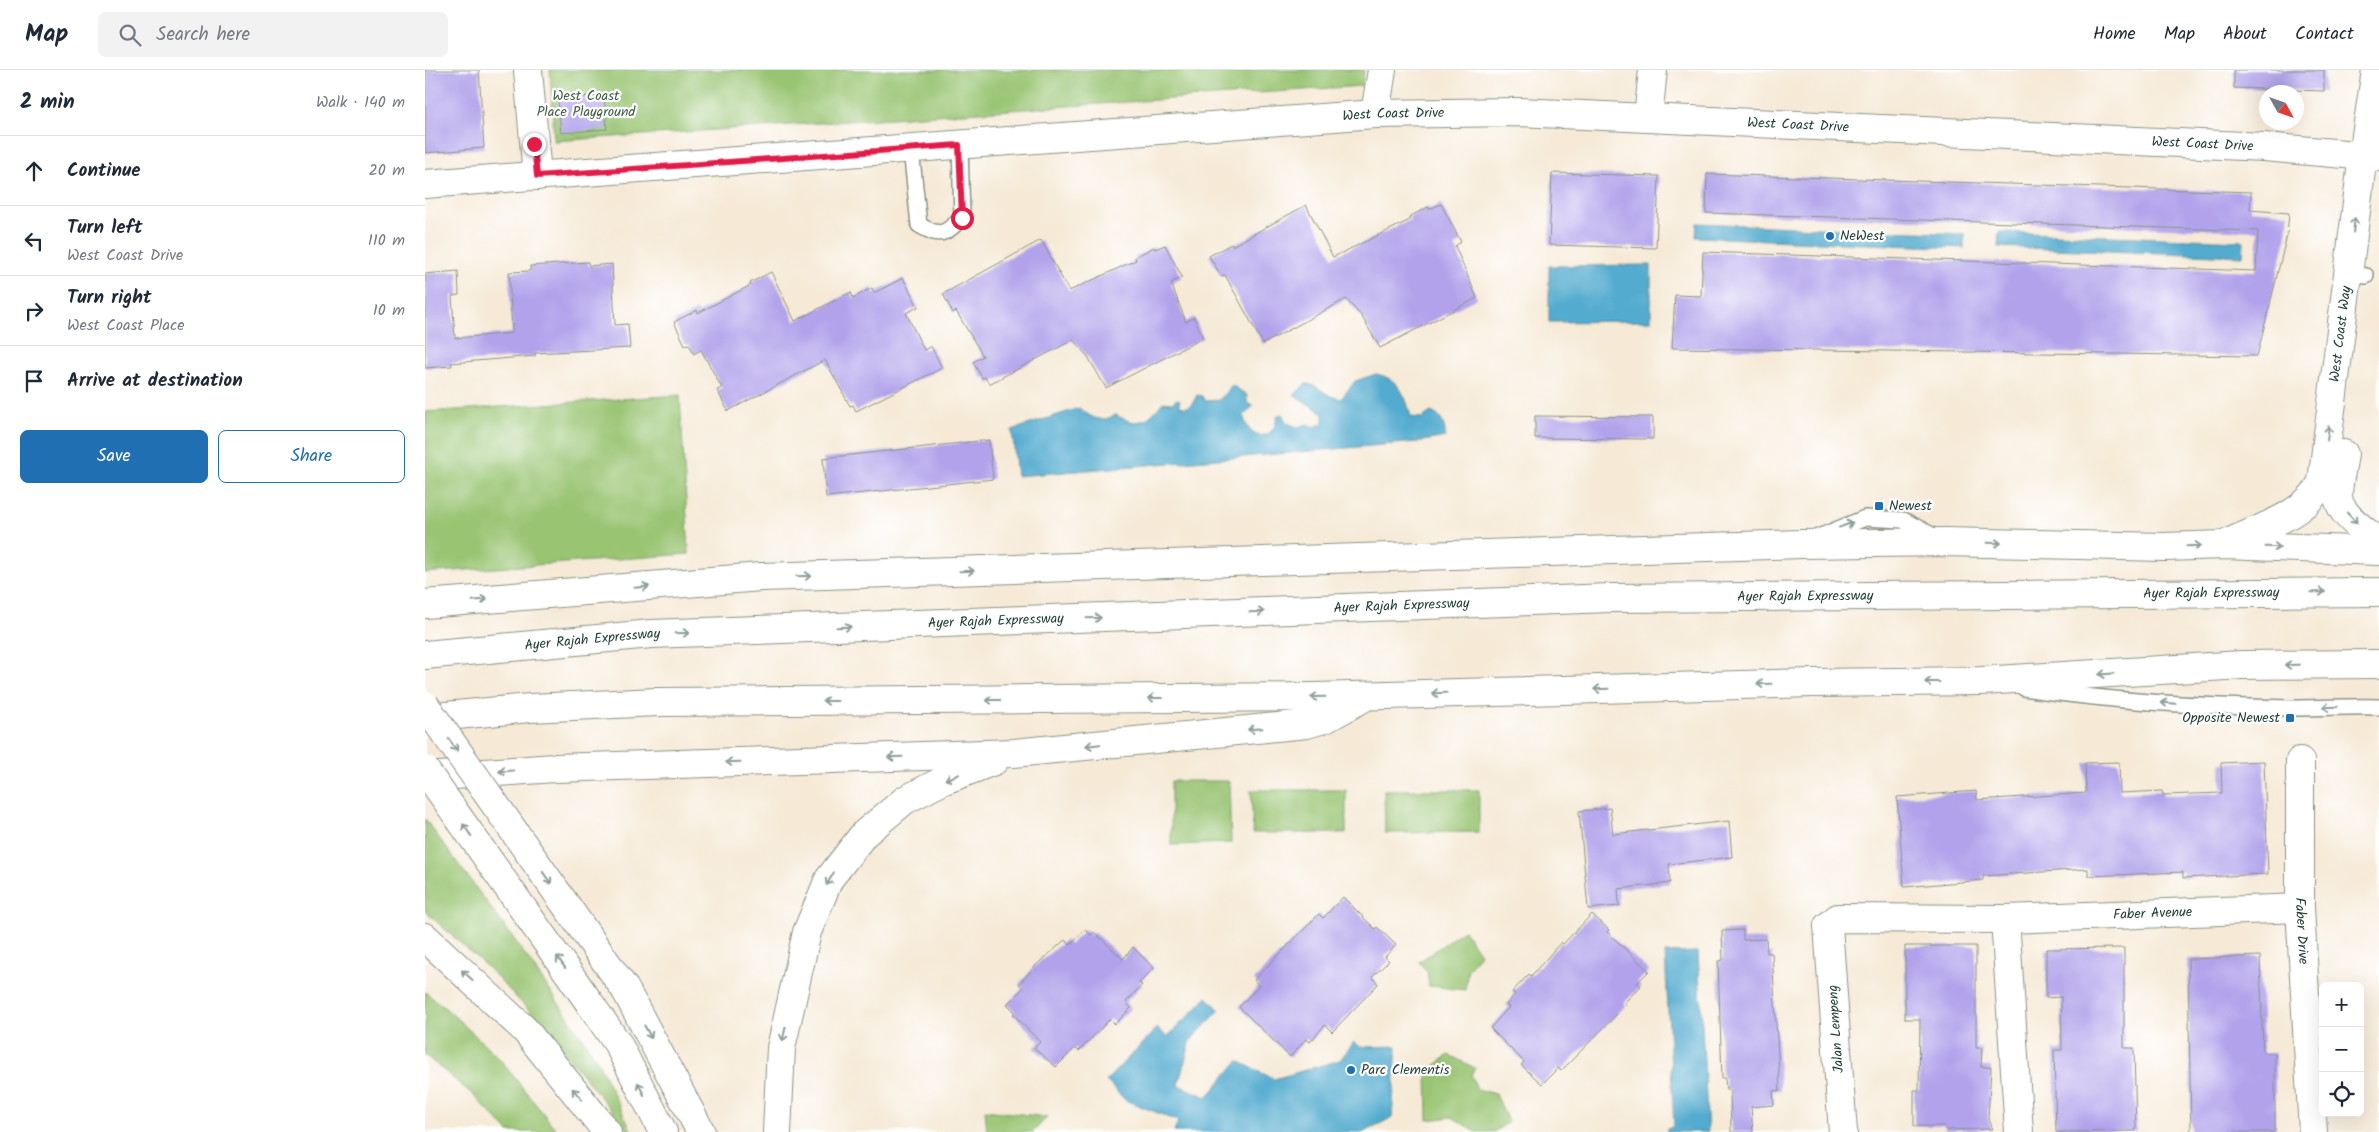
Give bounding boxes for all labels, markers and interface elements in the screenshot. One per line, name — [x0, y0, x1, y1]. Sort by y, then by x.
search box — [98, 12, 448, 57]
text: Map — [25, 15, 68, 54]
text: Search here — [156, 20, 250, 50]
text: Home — [2093, 20, 2136, 49]
text: Map — [2164, 20, 2195, 49]
text: About — [2223, 20, 2267, 49]
text: Contact — [2295, 20, 2354, 49]
icon: search — [116, 21, 144, 49]
park label: West Coast Place Playground — [537, 85, 636, 123]
north arrow — [2259, 85, 2304, 130]
text: 2 min — [20, 86, 75, 119]
text: Walk · 140 m — [316, 90, 405, 115]
street label: West Coast Drive — [1342, 102, 1445, 127]
street label: West Coast Drive — [1747, 112, 1850, 139]
street label: West Coast Drive — [2151, 131, 2255, 158]
route end — [523, 133, 546, 156]
text: Continue — [67, 156, 140, 186]
icon: ahead — [20, 157, 48, 185]
text: 20 m — [369, 158, 405, 183]
route start — [951, 207, 974, 230]
text: Turn left — [67, 213, 142, 243]
one-way arrow — [2349, 218, 2359, 234]
place label: NeWest — [1840, 225, 1885, 247]
icon: left — [20, 227, 48, 255]
text: 110 m — [368, 228, 405, 253]
marker: NeWest — [1824, 230, 1836, 242]
text: West Coast Drive — [67, 243, 183, 268]
text: Turn right — [67, 283, 152, 313]
street label: West Coast Way — [2324, 284, 2358, 383]
icon: right — [20, 297, 48, 325]
text: 10 m — [373, 298, 405, 323]
text: West Coast Place — [67, 313, 184, 338]
text: Arrive at destination — [67, 366, 243, 396]
icon: arrive — [20, 367, 48, 395]
one-way arrow — [2323, 426, 2333, 442]
button: Save — [20, 430, 208, 483]
button: Share — [218, 430, 405, 483]
place label: Newest — [1889, 495, 1932, 517]
marker: Newest — [1873, 500, 1885, 512]
one-way arrow — [2346, 512, 2358, 525]
one-way arrow — [1838, 520, 1853, 529]
one-way arrow — [1986, 538, 2002, 548]
one-way arrow — [2186, 541, 2202, 551]
one-way arrow — [2264, 542, 2281, 552]
one-way arrow — [958, 566, 974, 576]
one-way arrow — [796, 571, 812, 581]
one-way arrow — [634, 582, 650, 591]
street label: Ayer Rajah Expressway — [2143, 582, 2280, 605]
street label: Ayer Rajah Expressway — [1737, 585, 1874, 608]
one-way arrow — [2310, 587, 2326, 597]
street label: Ayer Rajah Expressway — [1333, 592, 1470, 619]
one-way arrow — [472, 595, 488, 604]
street label: Ayer Rajah Expressway — [927, 607, 1065, 635]
one-way arrow — [1248, 607, 1264, 616]
one-way arrow — [1086, 613, 1102, 622]
one-way arrow — [836, 622, 852, 632]
street label: Ayer Rajah Expressway — [524, 623, 661, 657]
one-way arrow — [674, 629, 690, 638]
one-way arrow — [2284, 660, 2300, 669]
one-way arrow — [2098, 669, 2114, 678]
one-way arrow — [1925, 677, 1941, 687]
one-way arrow — [1756, 679, 1772, 689]
one-way arrow — [1593, 684, 1610, 694]
one-way arrow — [1431, 689, 1447, 698]
one-way arrow — [1310, 692, 1326, 702]
one-way arrow — [1147, 693, 1164, 703]
one-way arrow — [985, 695, 1001, 704]
one-way arrow — [822, 696, 838, 706]
one-way arrow — [2160, 699, 2176, 708]
one-way arrow — [2323, 702, 2339, 712]
place label: Opposite Newest — [2182, 707, 2281, 729]
marker: Opposite Newest — [2284, 712, 2296, 724]
one-way arrow — [1247, 724, 1263, 734]
one-way arrow — [448, 738, 458, 752]
one-way arrow — [1085, 740, 1101, 750]
one-way arrow — [888, 752, 904, 762]
one-way arrow — [725, 758, 741, 767]
one-way arrow — [499, 767, 515, 776]
one-way arrow — [945, 773, 960, 782]
one-way arrow — [462, 823, 472, 837]
one-way arrow — [542, 871, 552, 885]
one-way arrow — [825, 872, 835, 886]
street label: Faber Drive — [2289, 897, 2314, 966]
street label: Faber Avenue — [2113, 901, 2193, 926]
one-way arrow — [556, 956, 566, 970]
one-way arrow — [460, 969, 473, 980]
map controls — [2319, 982, 2364, 1117]
button: + — [2319, 982, 2364, 1027]
street label: Jalan Lempeng — [1822, 984, 1850, 1074]
one-way arrow — [643, 1024, 653, 1039]
one-way arrow — [779, 1026, 788, 1042]
button: − — [2319, 1027, 2364, 1072]
place label: Parc Clementis — [1361, 1059, 1449, 1081]
marker: Parc Clementis — [1345, 1064, 1357, 1076]
button: locate — [2319, 1072, 2364, 1117]
one-way arrow — [636, 1081, 646, 1096]
one-way arrow — [571, 1088, 582, 1101]

